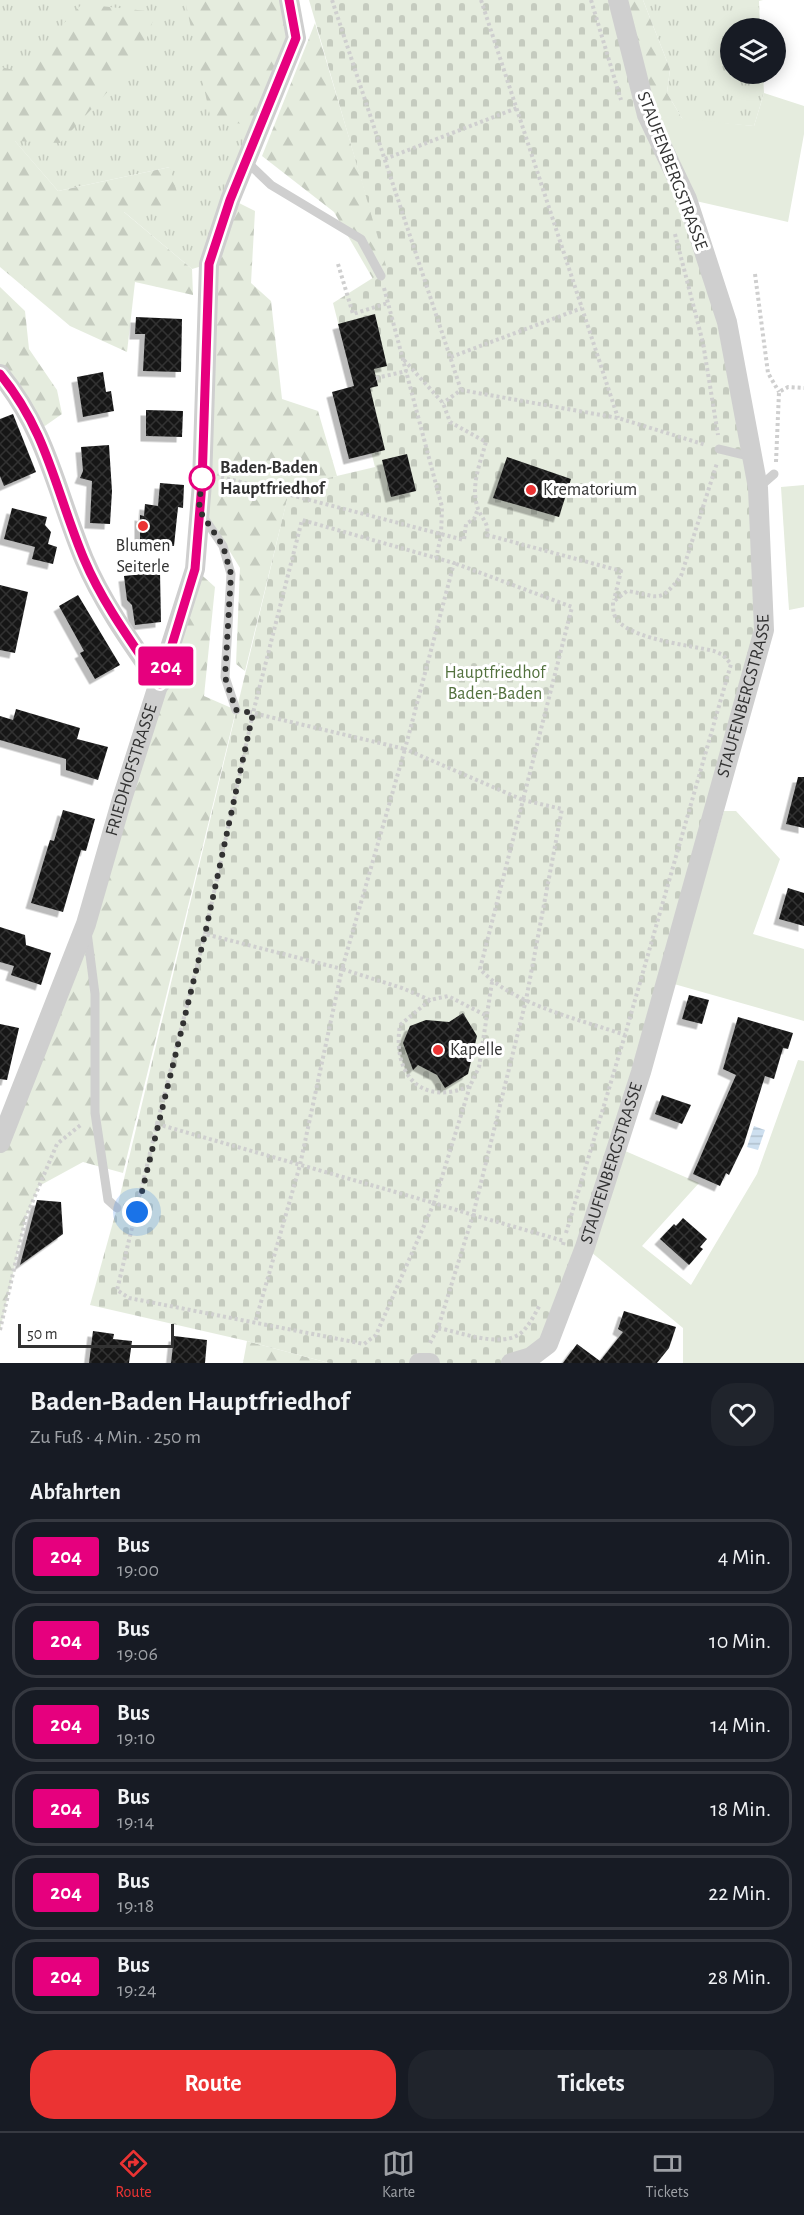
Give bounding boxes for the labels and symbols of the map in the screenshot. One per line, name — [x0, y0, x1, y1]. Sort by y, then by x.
street label: STAUFENBERGSTRASSE — [633, 89, 711, 253]
place label: Baden-Baden Hauptfriedhof — [220, 459, 327, 498]
marker: Baden-Baden Hauptfriedhof — [189, 465, 215, 491]
place label: Krematorium — [543, 481, 637, 499]
marker: Krematorium — [524, 483, 538, 497]
marker: Blumen Seiterle — [136, 519, 150, 533]
place label: Blumen Seiterle — [115, 537, 171, 576]
street label: STAUFENBERGSTRASSE — [714, 614, 773, 780]
line badge: 204 — [132, 646, 201, 686]
park label: Hauptfriedhof Baden-Baden — [445, 664, 547, 703]
street label: FRIEDHOFSTRASSE — [103, 701, 161, 838]
place label: Kapelle — [450, 1041, 503, 1059]
marker: Kapelle — [431, 1043, 445, 1057]
street label: STAUFENBERGSTRASSE — [578, 1080, 646, 1246]
your location — [122, 1197, 152, 1227]
scale bar — [18, 1321, 174, 1348]

